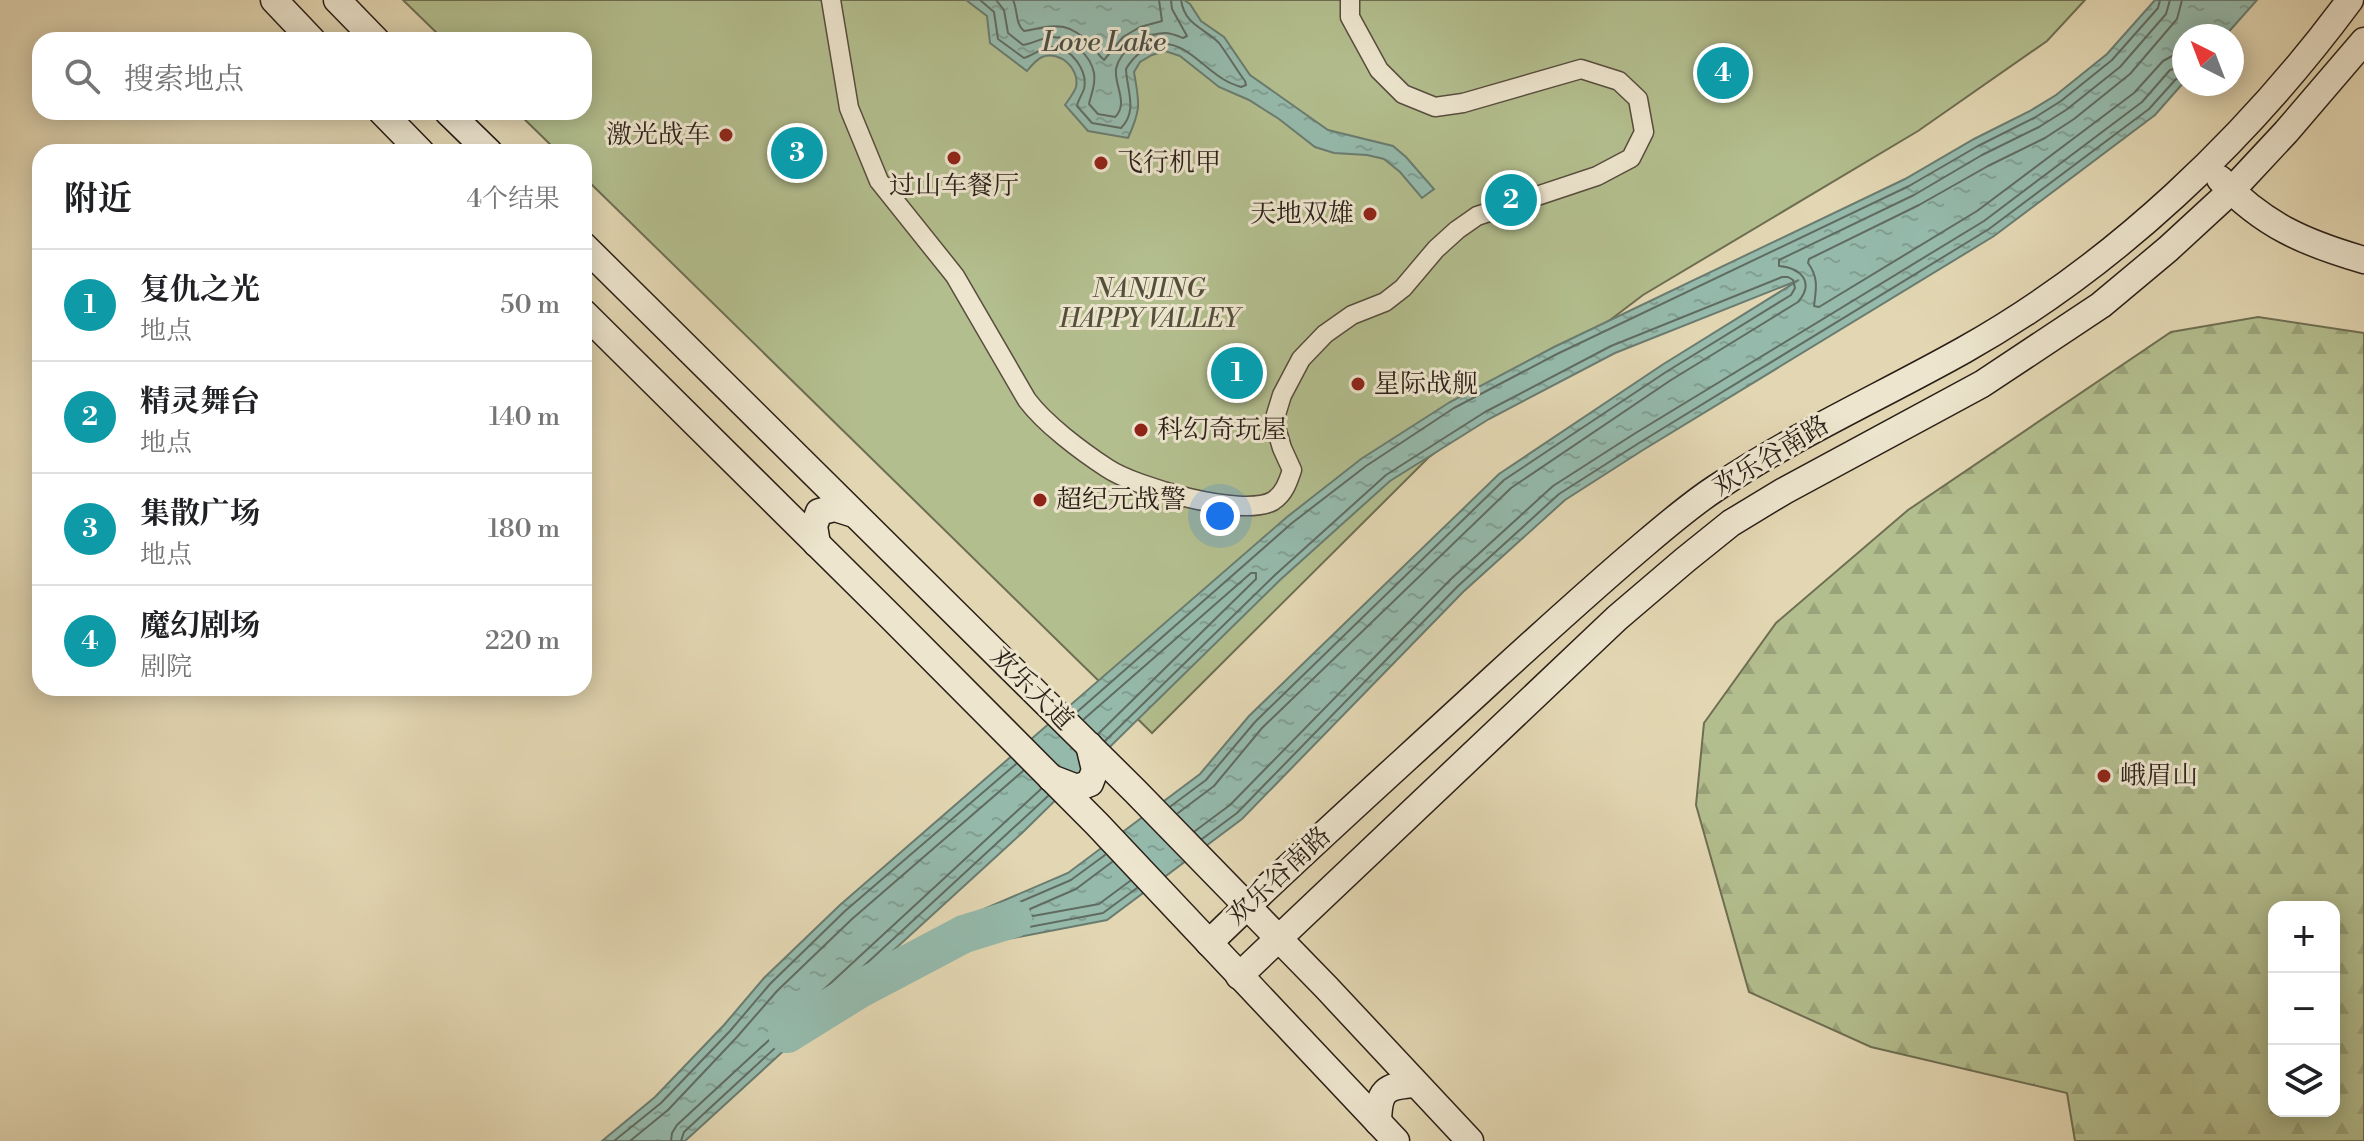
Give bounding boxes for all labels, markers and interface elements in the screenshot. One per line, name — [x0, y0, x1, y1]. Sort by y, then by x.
north arrow — [2172, 24, 2244, 96]
water label: Love Lake — [1041, 25, 1166, 60]
search box — [32, 32, 592, 120]
pin: 4 — [1697, 43, 1749, 103]
icon: search — [60, 54, 104, 98]
text: 搜索地点 — [124, 61, 244, 99]
place label: 激光战车 — [606, 119, 710, 151]
pin: 3 — [771, 123, 823, 183]
marker: 激光战车 — [717, 126, 735, 144]
place label: 飞行机甲 — [1117, 147, 1221, 179]
marker: 过山车餐厅 — [945, 149, 963, 167]
marker: 飞行机甲 — [1092, 154, 1110, 172]
place label: 过山车餐厅 — [889, 170, 1019, 202]
pin: 2 — [1485, 170, 1537, 230]
text: 附近 — [64, 179, 132, 221]
text: 4个结果 — [467, 183, 560, 215]
place label: 天地双雄 — [1250, 198, 1354, 230]
marker: 天地双雄 — [1361, 205, 1379, 223]
text: 复仇之光 — [140, 271, 260, 309]
park label: NANJING HAPPY VALLEY — [1058, 273, 1244, 335]
text: 1 — [84, 289, 96, 321]
text: 50 m — [500, 289, 560, 321]
text: 地点 — [140, 315, 192, 347]
pin: 1 — [1211, 343, 1263, 403]
place label: 星际战舰 — [1374, 368, 1478, 400]
marker: 星际战舰 — [1349, 375, 1367, 393]
text: 精灵舞台 — [140, 383, 260, 421]
text: 2 — [82, 401, 98, 433]
text: 140 m — [489, 401, 560, 433]
street label: 欢乐谷南路 — [1707, 409, 1835, 503]
place label: 科幻奇玩屋 — [1157, 414, 1287, 446]
marker: 科幻奇玩屋 — [1132, 421, 1150, 439]
text: 地点 — [140, 427, 192, 459]
place label: 超纪元战警 — [1056, 484, 1186, 516]
marker: 超纪元战警 — [1031, 491, 1049, 509]
text: 集散广场 — [140, 495, 260, 533]
your location — [1200, 496, 1240, 536]
text: 3 — [82, 513, 98, 545]
text: 180 m — [488, 513, 560, 545]
text: 地点 — [140, 539, 192, 571]
text: 魔幻剧场 — [140, 607, 260, 645]
text: 4 — [81, 625, 99, 657]
text: 220 m — [485, 625, 560, 657]
street label: 欢乐大道 — [984, 641, 1080, 737]
text: 剧院 — [140, 651, 192, 683]
place label: 峨眉山 — [2120, 760, 2198, 792]
marker: 峨眉山 — [2095, 767, 2113, 785]
street label: 欢乐谷南路 — [1221, 820, 1337, 932]
map controls — [2268, 901, 2340, 1117]
button: + — [2268, 901, 2340, 973]
button: − — [2268, 973, 2340, 1045]
button: layers — [2268, 1045, 2340, 1117]

